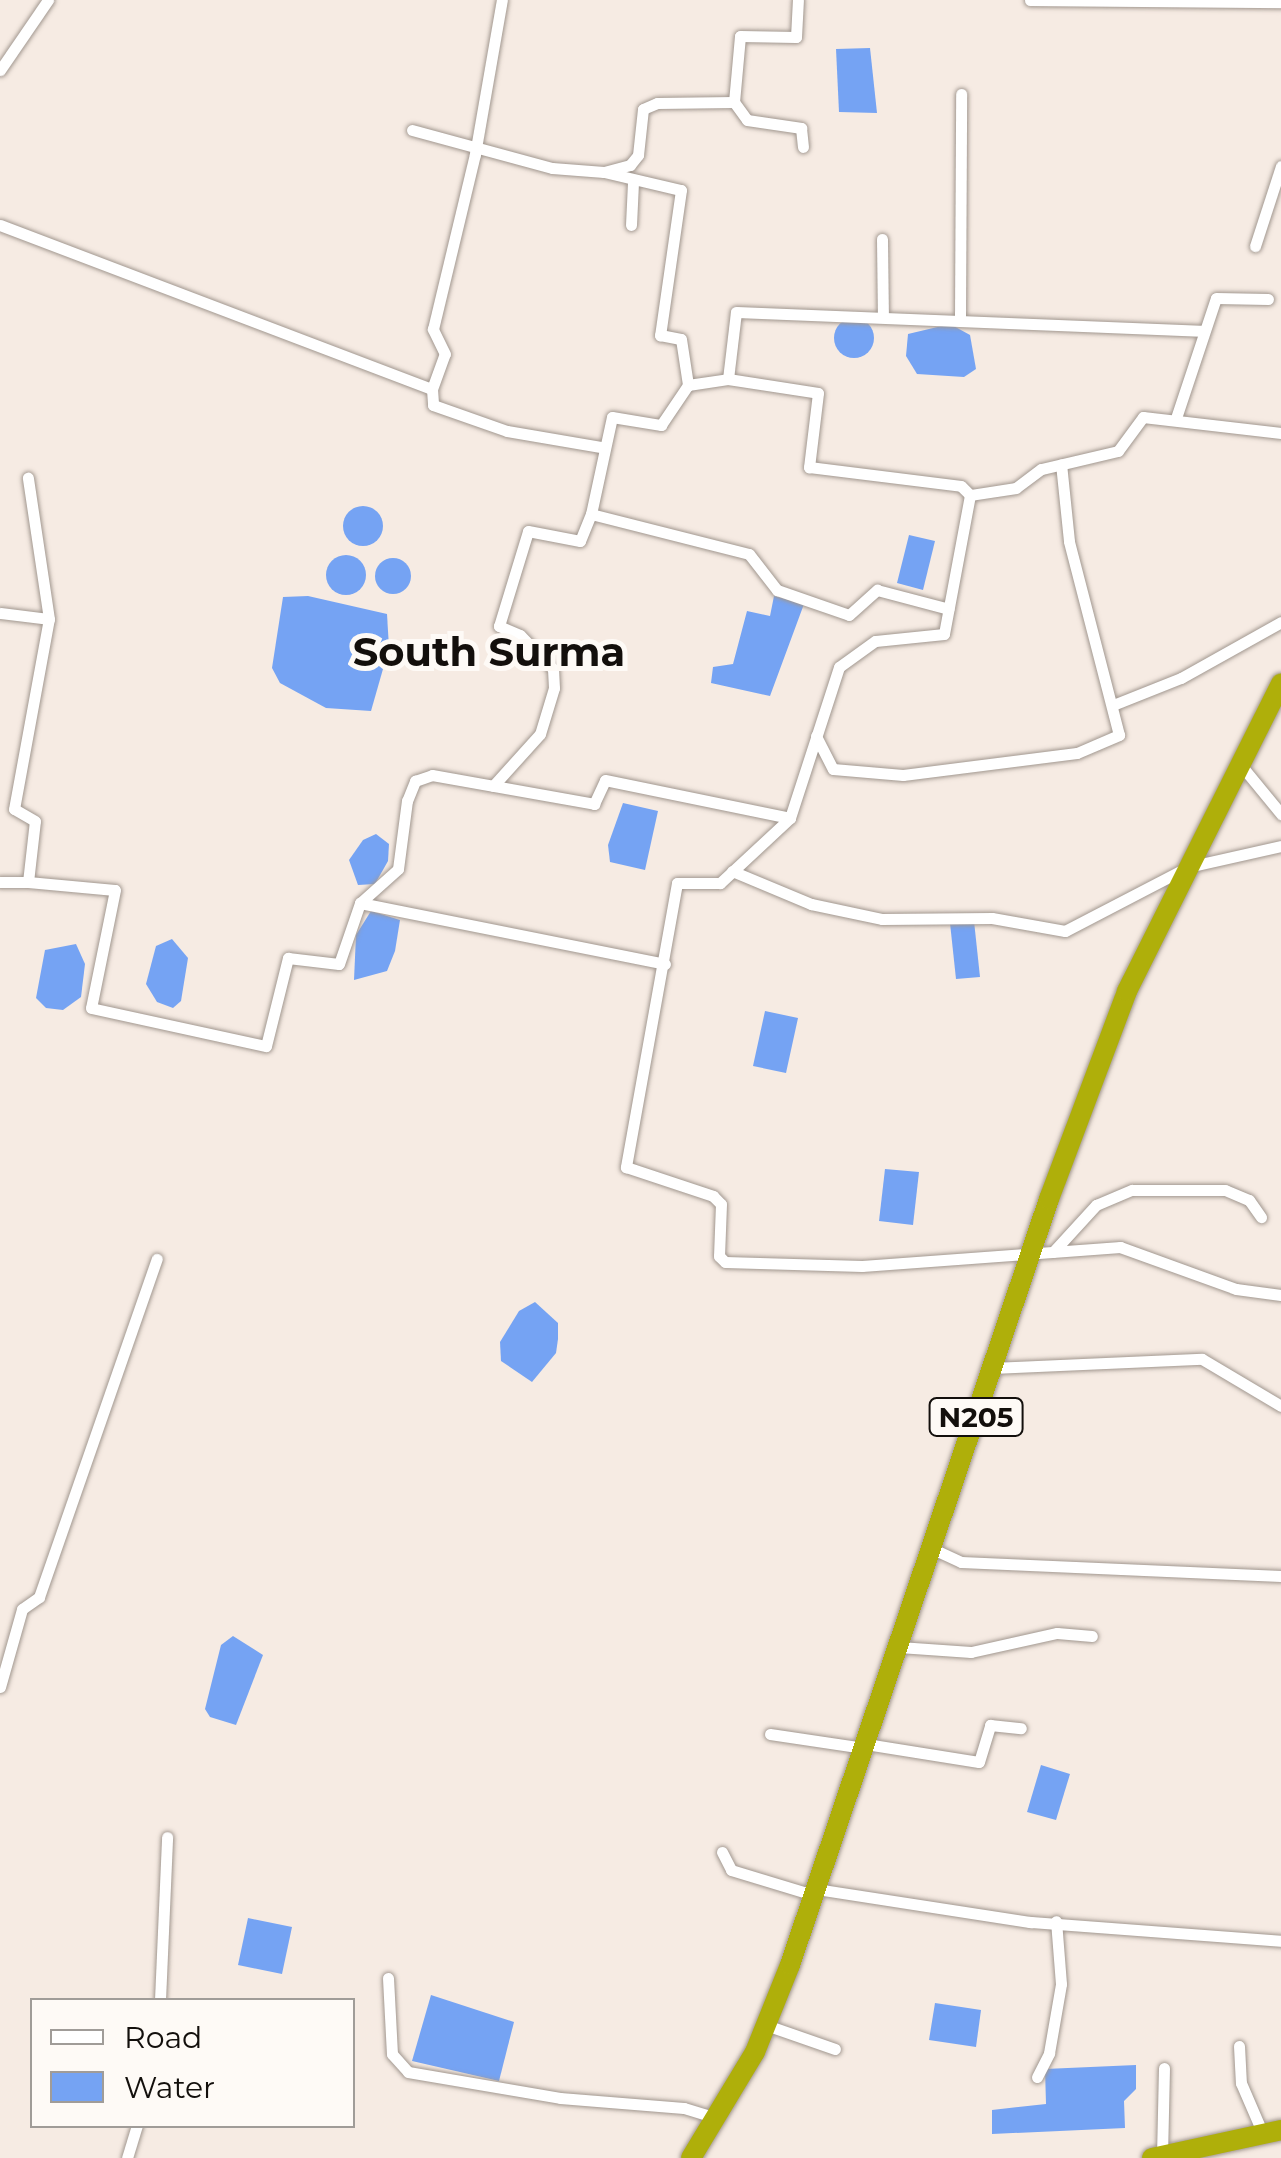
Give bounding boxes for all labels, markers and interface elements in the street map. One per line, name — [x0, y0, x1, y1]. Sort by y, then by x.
district label: South Surma — [353, 628, 625, 676]
road number: N205 — [928, 1394, 1024, 1440]
legend — [30, 1998, 355, 2128]
text: Road — [124, 2019, 202, 2056]
text: Water — [124, 2069, 215, 2106]

